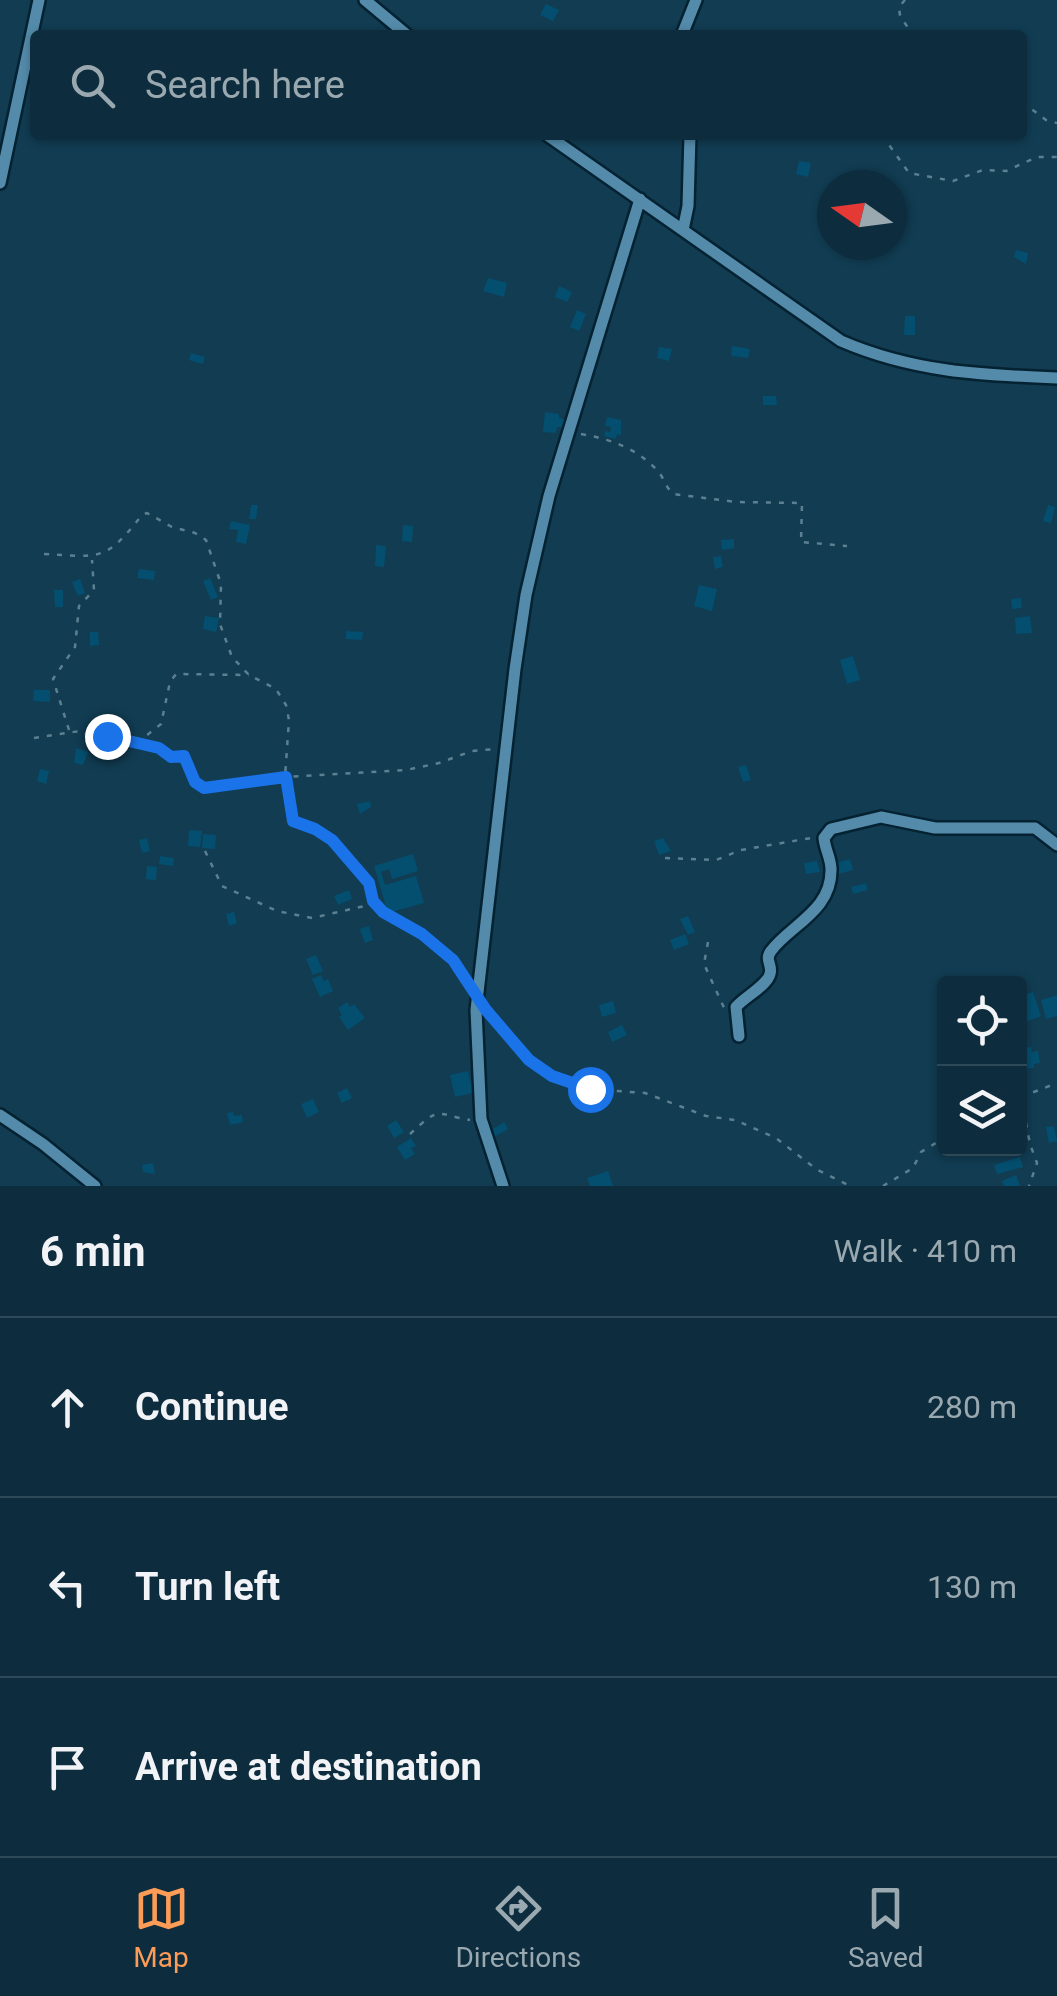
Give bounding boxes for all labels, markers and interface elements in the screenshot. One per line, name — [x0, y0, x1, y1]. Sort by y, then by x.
search box — [30, 30, 1027, 140]
icon: search — [65, 58, 120, 113]
text: Search here — [145, 63, 345, 107]
north arrow — [817, 170, 907, 260]
route end — [85, 714, 131, 760]
map controls — [937, 976, 1027, 1156]
button: locate — [937, 976, 1027, 1066]
button: layers — [937, 1066, 1027, 1156]
route start — [568, 1067, 614, 1113]
text: 6 min — [40, 1227, 146, 1276]
text: Walk · 410 m — [834, 1232, 1017, 1270]
icon: ahead — [40, 1380, 95, 1435]
text: Continue — [135, 1385, 289, 1429]
text: 280 m — [927, 1388, 1017, 1426]
icon: left — [40, 1560, 95, 1615]
text: Turn left — [135, 1565, 280, 1609]
text: 130 m — [927, 1568, 1017, 1606]
icon: arrive — [40, 1740, 95, 1795]
text: Arrive at destination — [135, 1745, 482, 1789]
tab: Map — [133, 1881, 189, 1974]
tab: Directions — [455, 1881, 581, 1974]
tab: Saved — [848, 1881, 924, 1974]

